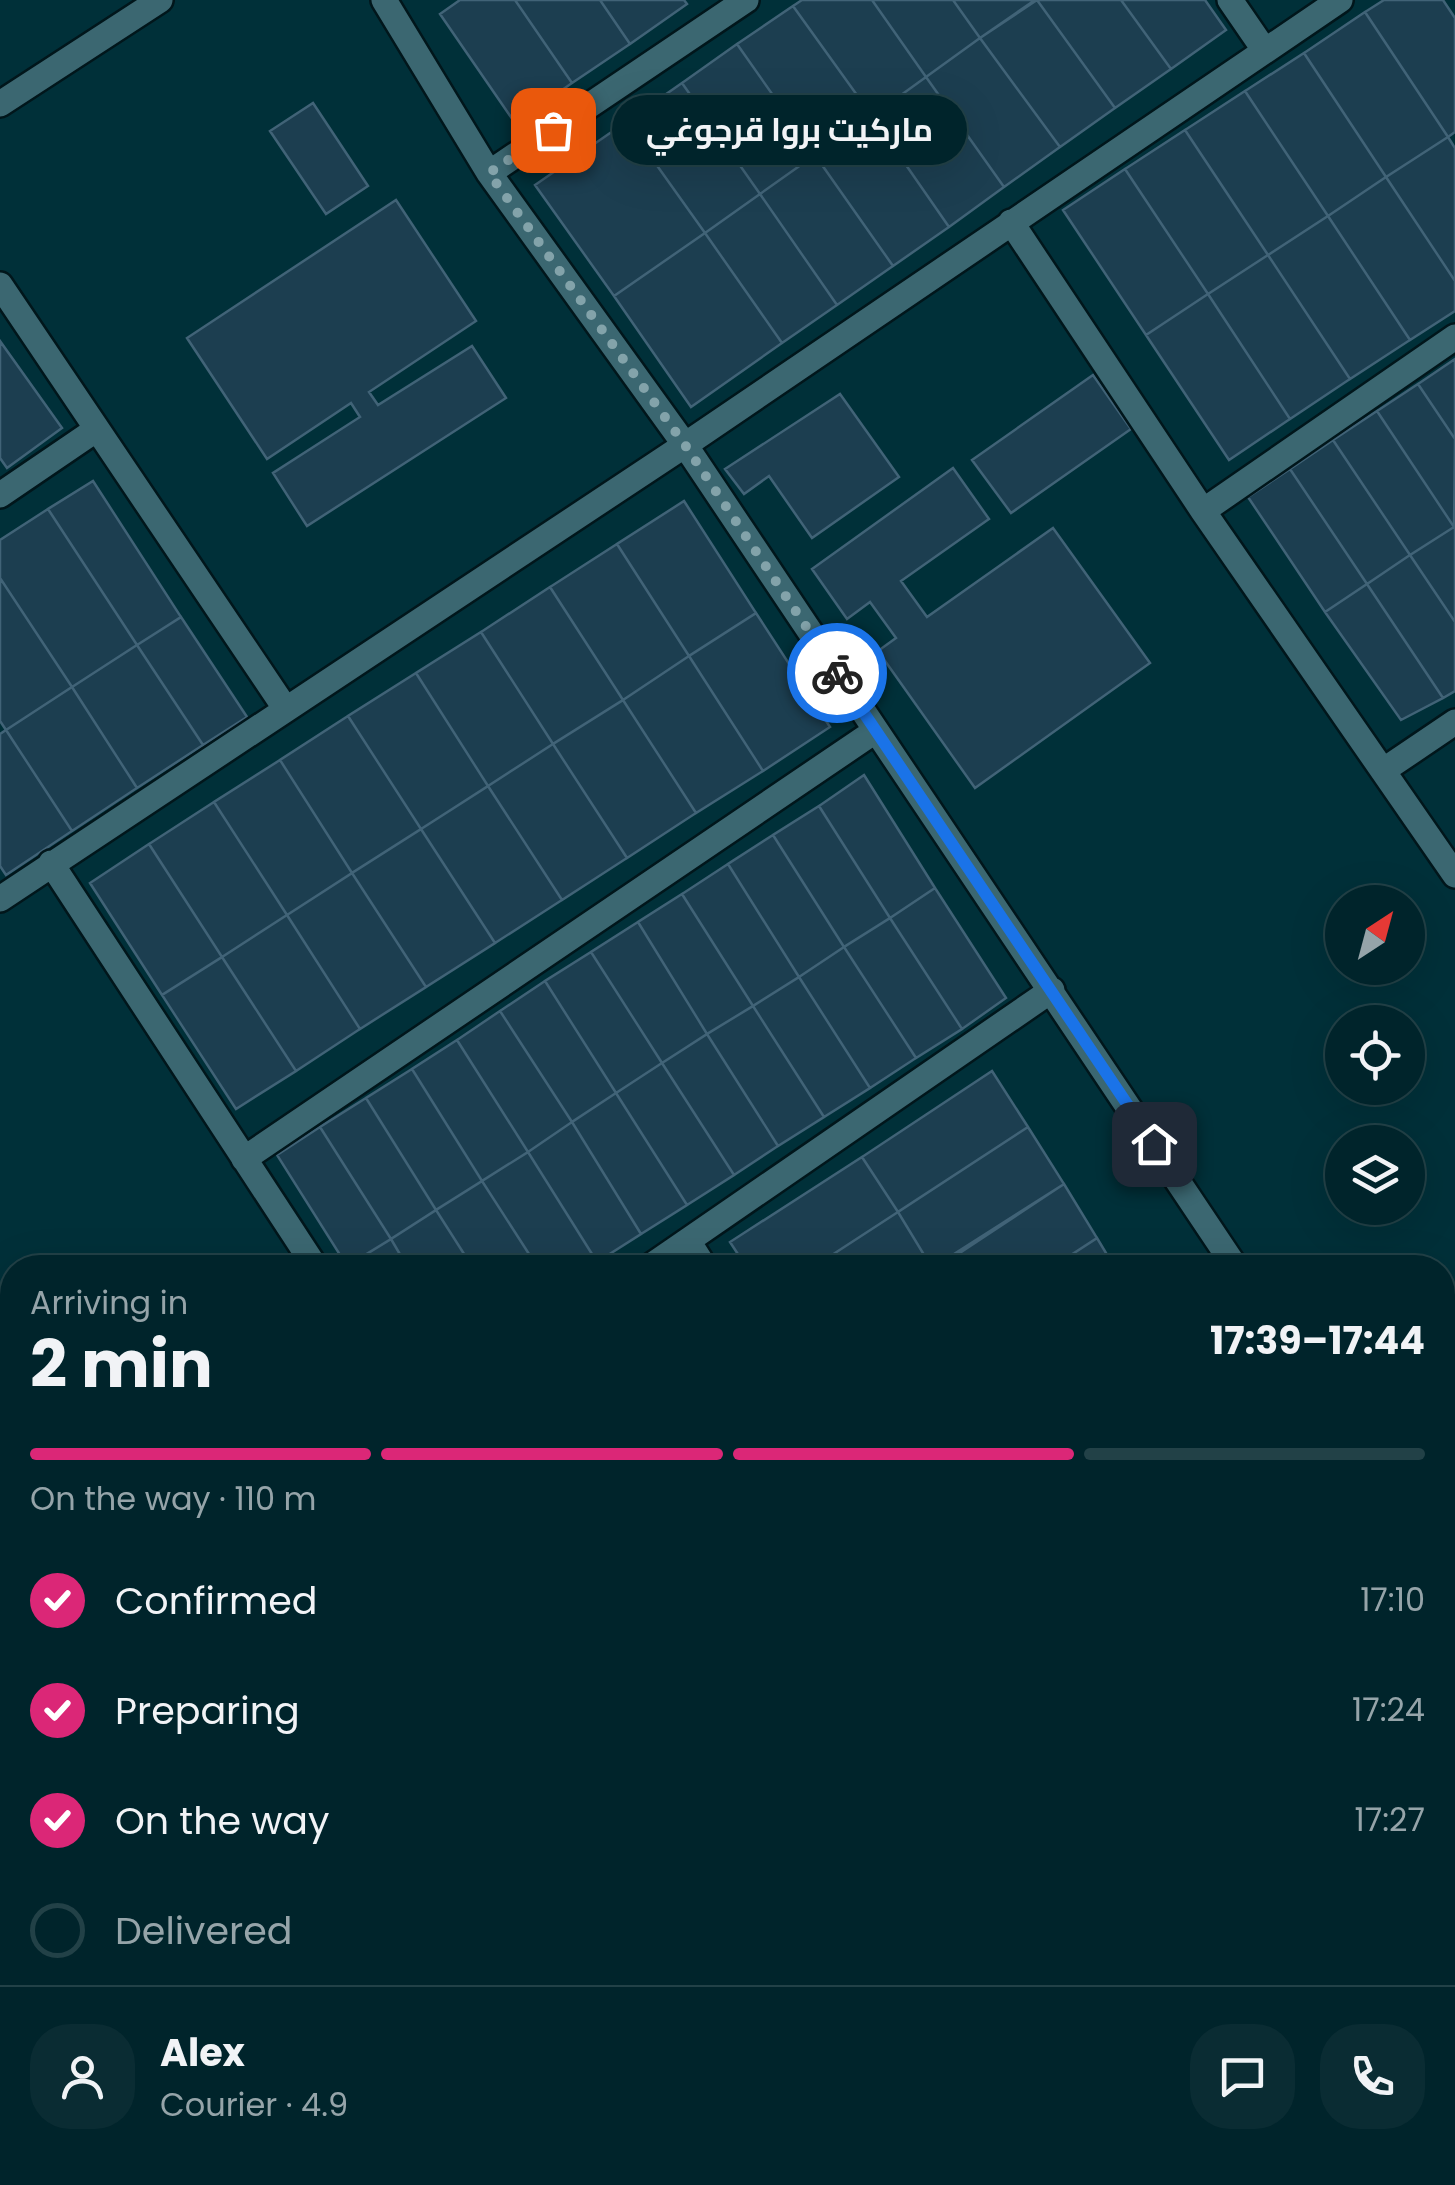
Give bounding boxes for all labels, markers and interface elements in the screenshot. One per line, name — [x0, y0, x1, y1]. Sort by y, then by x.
pin — [511, 88, 596, 173]
callout: ماركيت بروا قرجوغي — [613, 95, 968, 165]
icon: bag — [526, 103, 581, 158]
text: ماركيت بروا قرجوغي — [646, 107, 933, 152]
courier — [787, 623, 887, 723]
icon: bike — [810, 646, 865, 701]
north arrow — [1325, 885, 1425, 985]
map controls — [1325, 885, 1425, 1225]
button: locate — [1325, 1005, 1425, 1105]
pin — [1112, 1102, 1197, 1187]
icon: home — [1127, 1117, 1182, 1172]
button: layers — [1325, 1125, 1425, 1225]
text: Arriving in — [30, 1280, 188, 1325]
text: 17:39–17:44 — [1210, 1314, 1425, 1367]
text: 2 min — [30, 1319, 213, 1410]
text: On the way · 110 m — [30, 1476, 317, 1521]
icon: check — [30, 1573, 85, 1628]
text: Confirmed — [115, 1574, 317, 1627]
text: 17:10 — [1360, 1577, 1425, 1622]
icon: check — [30, 1683, 85, 1738]
text: Preparing — [115, 1684, 300, 1737]
text: 17:24 — [1352, 1687, 1425, 1732]
icon: check — [30, 1793, 85, 1848]
text: On the way — [115, 1794, 329, 1847]
text: 17:27 — [1355, 1797, 1425, 1842]
text: Delivered — [115, 1904, 292, 1957]
button: person — [30, 2024, 135, 2129]
button: chat — [1190, 2024, 1295, 2129]
button: phone — [1320, 2024, 1425, 2129]
text: Alex — [160, 2026, 245, 2079]
text: Courier · 4.9 — [160, 2082, 348, 2127]

